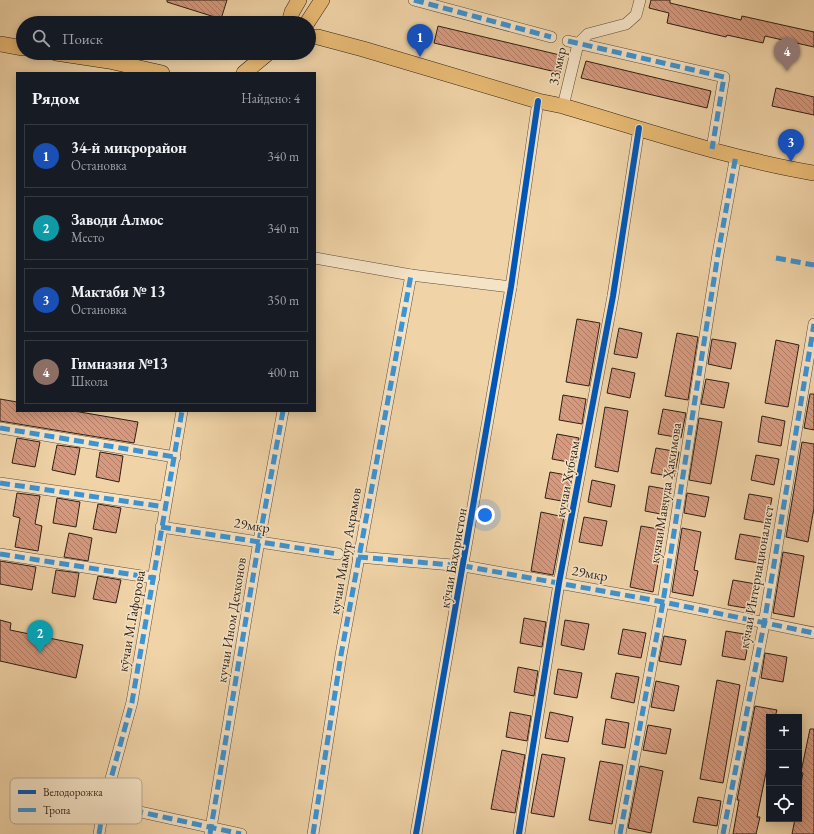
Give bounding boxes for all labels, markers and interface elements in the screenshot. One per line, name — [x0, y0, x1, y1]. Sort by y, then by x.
search box — [16, 16, 316, 60]
pin: 1 — [407, 24, 433, 57]
icon: search — [30, 27, 52, 49]
text: Поиск — [62, 29, 103, 48]
pin: 4 — [774, 38, 800, 71]
street label: 33 мкр — [544, 45, 570, 87]
text: Рядом — [32, 87, 80, 109]
text: Найдено: 4 — [241, 90, 300, 107]
pin: 3 — [778, 129, 804, 162]
text: 34-й микрорайон — [71, 138, 187, 157]
text: 1 — [43, 148, 49, 165]
text: 340 m — [268, 148, 299, 165]
text: Остановка — [71, 157, 127, 174]
text: Заводи Алмос — [71, 210, 164, 229]
text: 2 — [43, 220, 49, 237]
text: 340 m — [268, 220, 299, 237]
text: Место — [71, 229, 104, 246]
text: Мактаби № 13 — [71, 282, 165, 301]
text: 3 — [43, 292, 49, 309]
text: 350 m — [268, 292, 299, 309]
text: Остановка — [71, 301, 127, 318]
text: Гимназия №13 — [71, 354, 168, 373]
text: 4 — [43, 364, 49, 381]
text: 400 m — [268, 364, 299, 381]
text: Школа — [71, 373, 108, 390]
street label: кучаи Мавҷуда Ҳакимова — [645, 421, 685, 565]
street label: кучаи Хубҷам — [551, 439, 583, 519]
street label: кучаи Мамур Акрамов — [325, 486, 365, 616]
street label: кӯчаи Интернационалист — [735, 504, 777, 650]
your location — [475, 505, 495, 525]
street label: кӯчаи Баҳористон — [435, 506, 471, 610]
street label: 29мкр — [233, 513, 271, 537]
street label: кучаи Ином Дехконов — [212, 556, 250, 684]
street label: 29мкр — [571, 561, 609, 585]
street label: кӯчаи М.Гафорова — [113, 568, 149, 673]
pin: 2 — [27, 620, 53, 653]
map controls — [766, 714, 802, 822]
button: + — [766, 714, 802, 750]
button: − — [766, 750, 802, 786]
legend — [10, 778, 142, 824]
text: Велодорожка — [43, 785, 103, 799]
button: locate — [766, 786, 802, 822]
text: Тропа — [43, 803, 71, 817]

